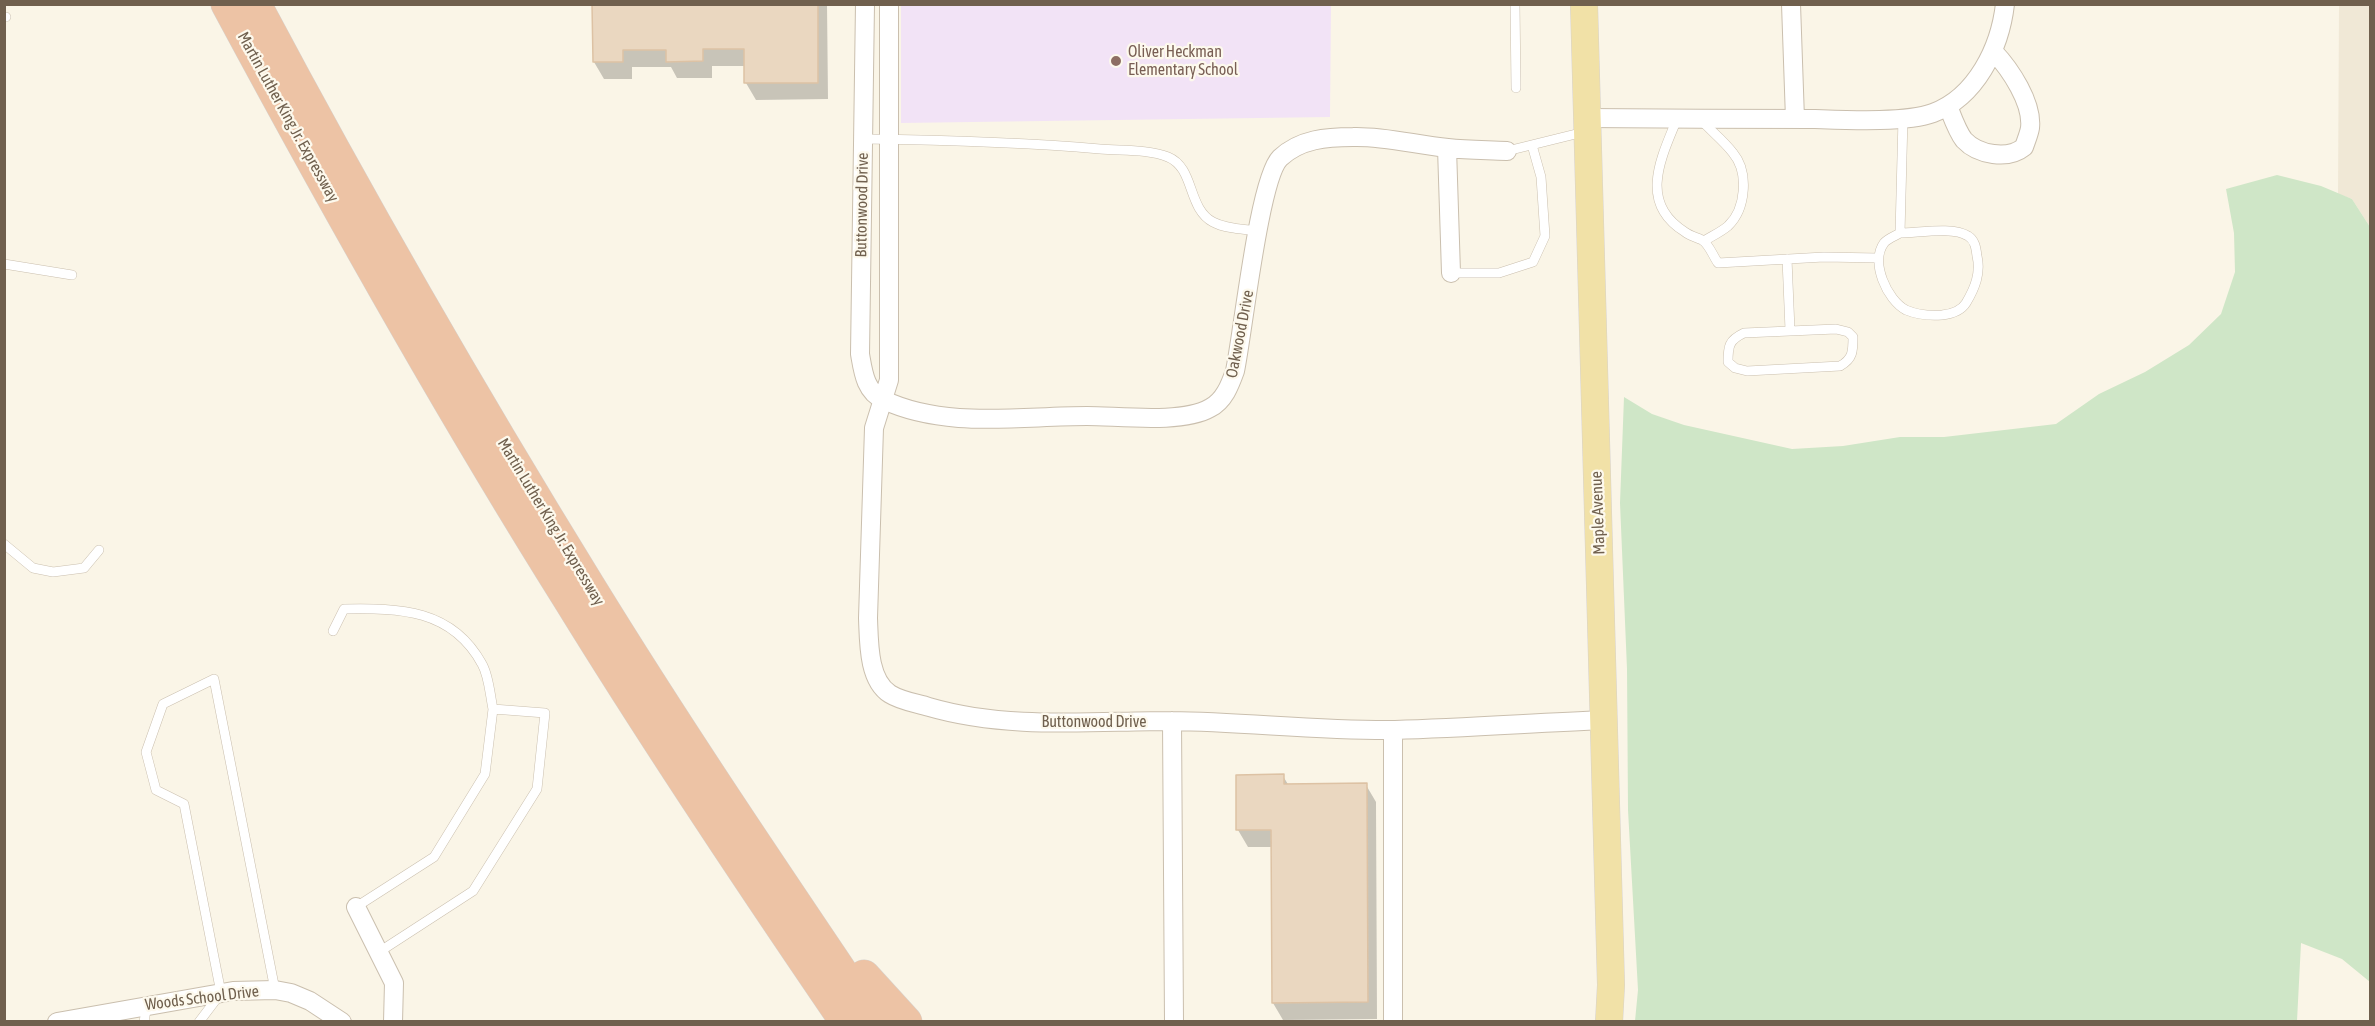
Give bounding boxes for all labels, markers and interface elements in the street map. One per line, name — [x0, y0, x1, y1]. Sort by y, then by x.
street label: Martin Luther King Jr. Expressway — [233, 29, 343, 205]
place label: Oliver Heckman Elementary School — [1128, 42, 1238, 80]
marker: Oliver Heckman Elementary School — [1109, 54, 1123, 68]
street label: Buttonwood Drive — [851, 152, 873, 258]
street label: Oakwood Drive — [1222, 288, 1258, 380]
street label: Martin Luther King Jr. Expressway — [493, 435, 609, 609]
street label: Maple Avenue — [1587, 471, 1609, 555]
street label: Buttonwood Drive — [1042, 712, 1146, 732]
street label: Woods School Drive — [144, 981, 260, 1015]

